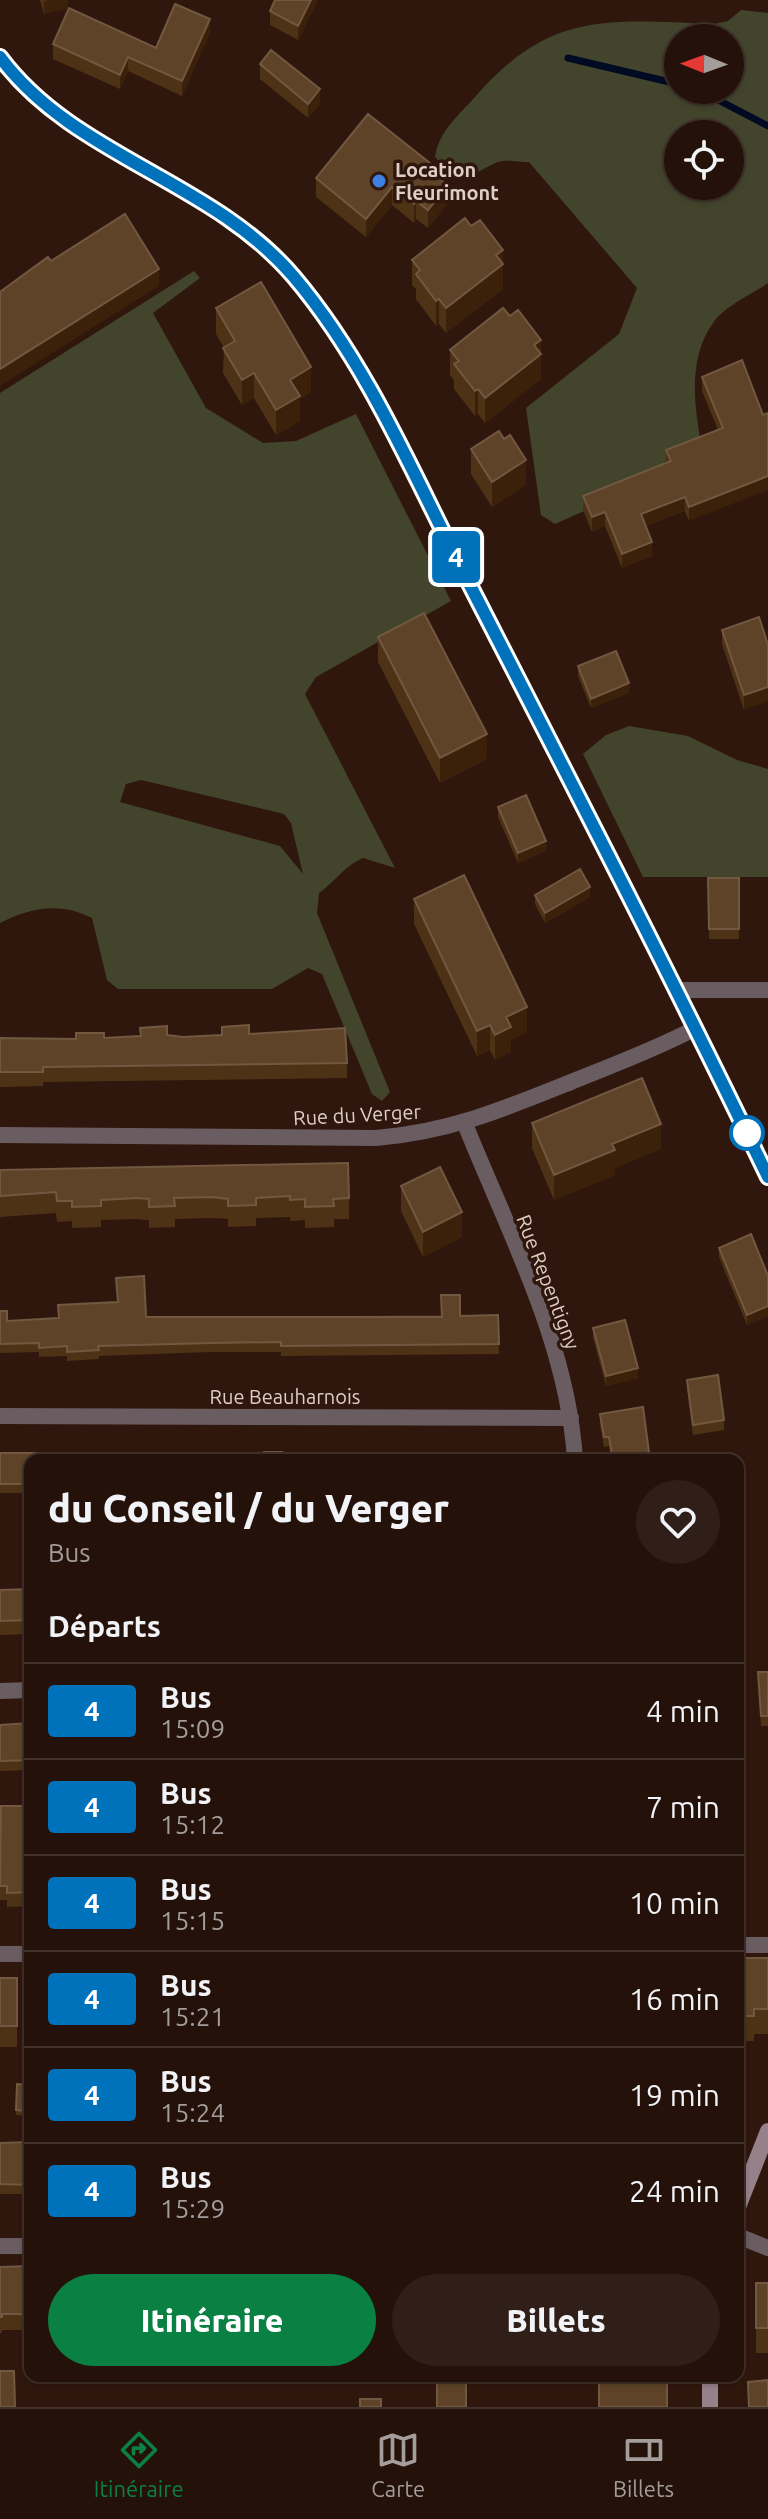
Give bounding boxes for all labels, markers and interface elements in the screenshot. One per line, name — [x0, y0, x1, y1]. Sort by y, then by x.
north arrow — [664, 24, 744, 104]
map controls — [664, 24, 744, 200]
button: locate — [664, 120, 744, 200]
place label: Location Fleurimont — [395, 158, 499, 204]
marker: Location Fleurimont — [370, 172, 388, 190]
line badge: 4 — [430, 531, 482, 583]
text: 4 — [448, 541, 464, 572]
street label: Rue du Verger — [293, 1100, 422, 1129]
unlabelled marker — [730, 1116, 764, 1150]
street label: Rue Repentigny — [512, 1211, 585, 1353]
street label: Rue Beauharnois — [210, 1385, 360, 1408]
button: heart — [636, 1480, 720, 1564]
text: du Conseil / du Verger — [48, 1487, 449, 1529]
text: Bus — [48, 1538, 91, 1567]
text: Départs — [48, 1609, 161, 1643]
text: Bus — [160, 1680, 212, 1714]
text: 4 min — [646, 1694, 720, 1728]
text: 4 — [84, 1695, 100, 1726]
text: 15:09 — [160, 1714, 225, 1743]
text: Bus — [160, 1776, 212, 1810]
text: 7 min — [646, 1790, 720, 1824]
text: 4 — [84, 1791, 100, 1822]
text: 15:12 — [160, 1810, 225, 1839]
text: Bus — [160, 1872, 212, 1906]
text: 10 min — [629, 1886, 720, 1920]
text: 4 — [84, 1887, 100, 1918]
text: 15:15 — [160, 1906, 225, 1935]
text: Bus — [160, 1968, 212, 2002]
text: 16 min — [629, 1982, 720, 2016]
text: 4 — [84, 1983, 100, 2014]
text: 15:21 — [160, 2002, 225, 2031]
text: Bus — [160, 2064, 212, 2098]
text: 19 min — [629, 2078, 720, 2112]
text: 4 — [84, 2079, 100, 2110]
text: 15:24 — [160, 2098, 225, 2127]
text: Bus — [160, 2160, 212, 2194]
text: 24 min — [629, 2174, 720, 2208]
text: 4 — [84, 2175, 100, 2206]
text: 15:29 — [160, 2194, 225, 2223]
button: Itinéraire — [48, 2274, 376, 2366]
button: Billets — [392, 2274, 720, 2366]
tab: Itinéraire — [94, 2428, 184, 2501]
tab: Carte — [371, 2428, 425, 2501]
tab: Billets — [613, 2428, 674, 2501]

